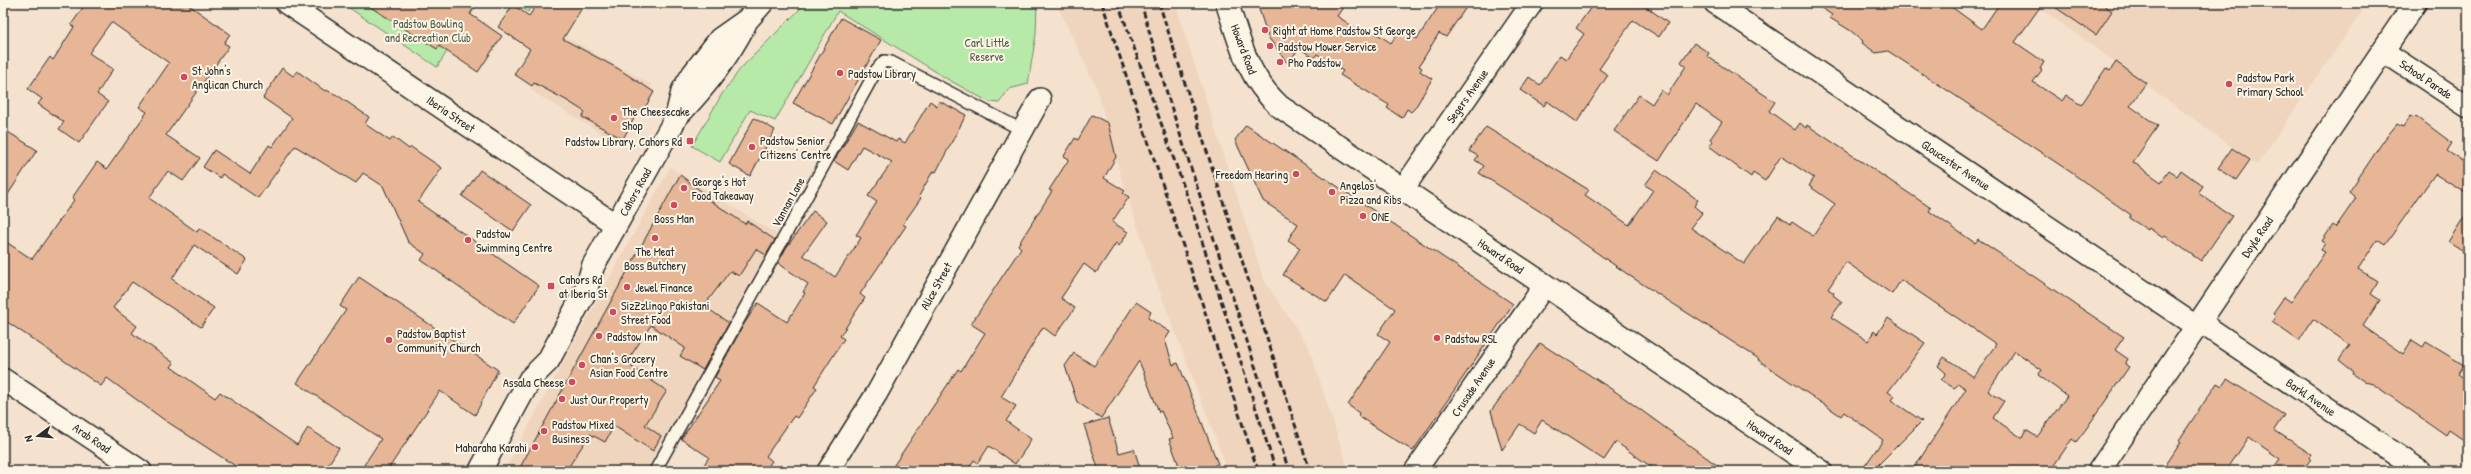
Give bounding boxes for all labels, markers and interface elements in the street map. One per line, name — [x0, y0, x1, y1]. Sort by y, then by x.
park label: Padstow Bowling and Recreation Club — [385, 15, 471, 46]
street label: Howard Road — [1227, 21, 1261, 77]
place label: Right at Home Padstow St George — [1273, 22, 1416, 39]
marker: Right at Home Padstow St George — [1260, 25, 1270, 35]
park label: Carl Little Reserve — [964, 34, 1010, 65]
place label: Padstow Mower Service — [1278, 38, 1377, 55]
marker: Padstow Mower Service — [1265, 41, 1275, 51]
place label: Pho Padstow — [1288, 54, 1341, 71]
street label: School Parade — [2396, 55, 2456, 103]
marker: Pho Padstow — [1275, 57, 1285, 67]
place label: St John's Anglican Church — [192, 62, 263, 93]
place label: Padstow Library — [848, 65, 916, 82]
street label: Segers Avenue — [1442, 65, 1492, 127]
marker: Padstow Library — [835, 68, 845, 78]
place label: Padstow Park Primary School — [2237, 69, 2304, 100]
marker: St John's Anglican Church — [179, 72, 189, 82]
marker: Padstow Park Primary School — [2224, 79, 2234, 89]
street label: Iberia Street — [423, 92, 479, 137]
place label: The Cheesecake Shop — [622, 103, 690, 134]
marker: The Cheesecake Shop — [609, 113, 619, 123]
place label: Padstow Senior Citizens' Centre — [760, 132, 831, 163]
place label: Padstow Library, Cahors Rd — [565, 133, 682, 150]
marker: Padstow Library, Cahors Rd — [685, 136, 695, 146]
street label: Gloucester Avenue — [1918, 136, 1994, 194]
marker: Padstow Senior Citizens' Centre — [747, 142, 757, 152]
street label: Cahors Road — [615, 165, 655, 219]
place label: Freedom Hearing — [1215, 166, 1288, 183]
marker: Freedom Hearing — [1291, 169, 1301, 179]
place label: George's Hot Food Takeaway — [691, 173, 754, 204]
street label: Vannan Lane — [767, 174, 809, 230]
place label: Angelos' Pizza and Ribs — [1340, 177, 1402, 208]
marker: George's Hot Food Takeaway — [679, 183, 689, 193]
marker: Angelos' Pizza and Ribs — [1327, 187, 1337, 197]
marker: Boss Man — [669, 200, 679, 210]
place label: ONE — [1371, 208, 1390, 225]
place label: Boss Man — [654, 210, 694, 227]
marker: ONE — [1358, 211, 1368, 221]
street label: Doyle Road — [2237, 213, 2277, 261]
place label: Padstow Swimming Centre — [476, 225, 553, 256]
marker: The Meat Boss Butchery — [650, 233, 660, 243]
street label: Howard Road — [1475, 234, 1528, 278]
marker: Padstow Swimming Centre — [463, 235, 473, 245]
place label: The Meat Boss Butchery — [624, 243, 686, 274]
street label: Alice Street — [916, 258, 956, 313]
place label: Cahors Rd at Iberia St — [559, 271, 608, 302]
place label: Jewel Finance — [635, 279, 693, 296]
marker: Cahors Rd at Iberia St — [546, 281, 556, 291]
marker: Jewel Finance — [622, 282, 632, 292]
place label: SizZzlingo Pakistani Street Food — [621, 297, 710, 328]
marker: SizZzlingo Pakistani Street Food — [608, 307, 618, 317]
place label: Padstow Baptist Community Church — [397, 325, 480, 356]
place label: Padstow Inn — [607, 328, 658, 345]
place label: Padstow RSL — [1445, 330, 1498, 347]
marker: Padstow Inn — [594, 331, 604, 341]
marker: Padstow RSL — [1432, 333, 1442, 343]
marker: Padstow Baptist Community Church — [384, 335, 394, 345]
place label: Chan's Grocery Asian Food Centre — [590, 350, 668, 381]
street label: Crusade Avenue — [1447, 354, 1499, 420]
marker: Chan's Grocery Asian Food Centre — [577, 360, 587, 370]
place label: Assala Cheese — [503, 374, 564, 391]
street label: Barkl Avenue — [2283, 374, 2339, 420]
marker: Assala Cheese — [567, 377, 577, 387]
place label: Just Our Property — [570, 391, 649, 408]
marker: Just Our Property — [557, 394, 567, 404]
street label: Howard Road — [1744, 415, 1797, 459]
north arrow — [18, 416, 58, 456]
place label: Padstow Mixed Business — [552, 416, 614, 447]
street label: Arab Road — [70, 419, 115, 457]
marker: Padstow Mixed Business — [539, 426, 549, 436]
text: N — [21, 434, 36, 444]
place label: Maharaha Karahi — [456, 439, 527, 456]
marker: Maharaha Karahi — [530, 442, 540, 452]

